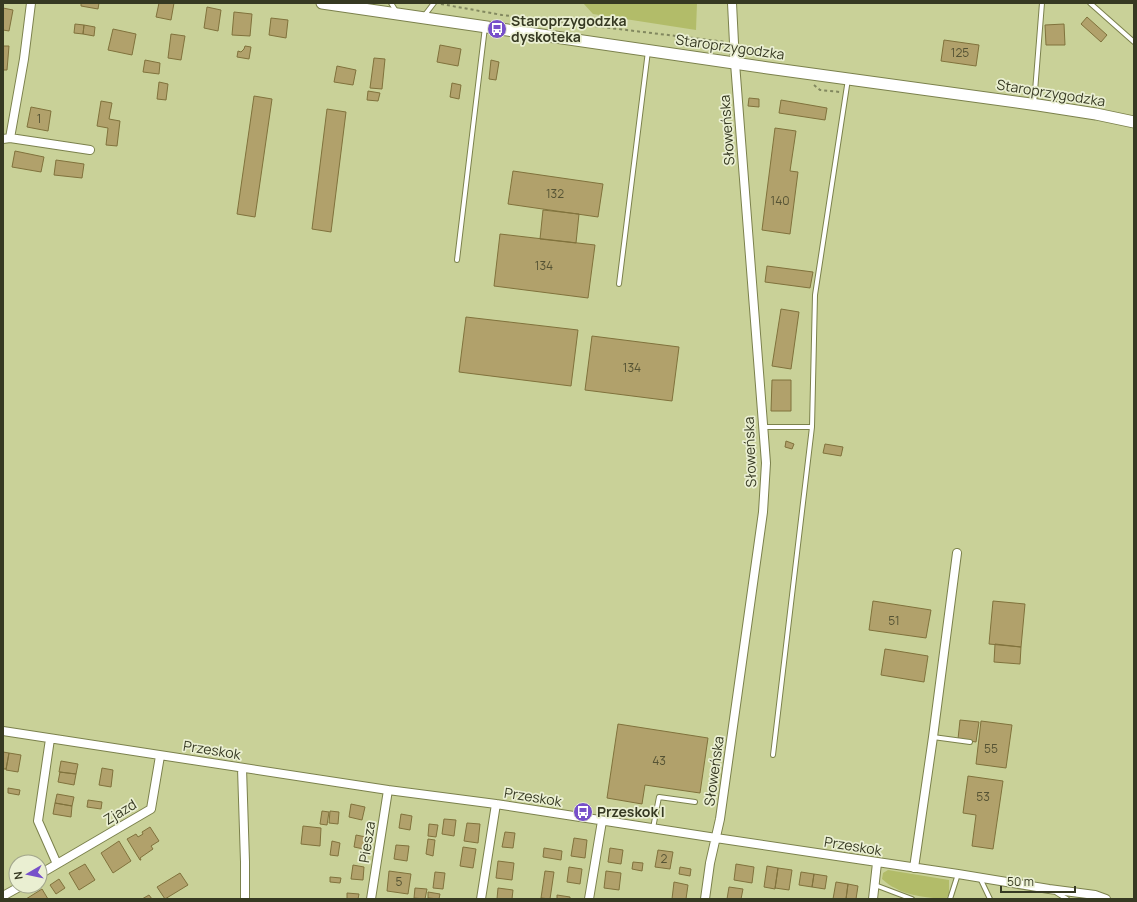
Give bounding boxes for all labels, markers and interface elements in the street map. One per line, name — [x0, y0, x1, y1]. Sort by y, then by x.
place label: Staroprzygodzka dyskoteka — [511, 11, 627, 46]
bus stop icon: Staroprzygodzka dyskoteka — [486, 18, 508, 40]
street label: Staroprzygodzka — [674, 29, 786, 64]
house number: 125 — [951, 44, 969, 61]
street label: Staroprzygodzka — [995, 75, 1107, 110]
street label: Słoweńska — [715, 94, 738, 166]
house number: 1 — [37, 110, 41, 127]
house number: 132 — [546, 185, 564, 202]
house number: 140 — [770, 192, 790, 209]
house number: 134 — [535, 257, 553, 274]
house number: 134 — [623, 359, 641, 376]
street label: Słoweńska — [739, 416, 760, 488]
house number: 51 — [888, 612, 900, 629]
street label: Słoweńska — [699, 735, 728, 807]
street label: Przeskok — [182, 736, 243, 764]
house number: 55 — [984, 740, 998, 757]
house number: 43 — [652, 752, 666, 769]
street label: Przeskok — [503, 783, 564, 811]
house number: 53 — [976, 788, 990, 805]
street label: Zjazd — [100, 794, 140, 829]
bus stop icon: Przeskok I — [572, 801, 594, 823]
place label: Przeskok I — [597, 802, 665, 821]
street label: Piesza — [354, 820, 379, 864]
street label: Przeskok — [823, 832, 884, 860]
house number: 2 — [661, 850, 668, 867]
north arrow — [8, 854, 48, 894]
scale bar — [1001, 868, 1075, 894]
text: N — [10, 870, 26, 881]
house number: 5 — [396, 873, 403, 890]
text: 50 m — [1007, 873, 1034, 890]

